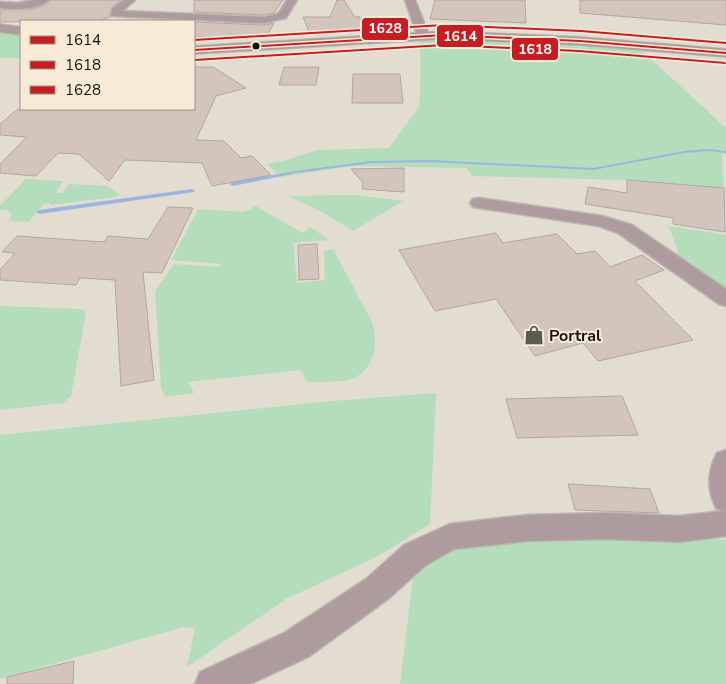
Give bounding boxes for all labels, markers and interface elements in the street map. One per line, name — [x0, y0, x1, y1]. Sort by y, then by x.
line badge: 1628 — [361, 17, 409, 41]
text: 1628 — [368, 19, 402, 38]
legend — [20, 20, 195, 110]
line badge: 1614 — [436, 24, 484, 48]
text: 1614 — [443, 27, 477, 46]
text: 1614 — [65, 30, 101, 50]
line badge: 1618 — [511, 37, 559, 61]
text: 1618 — [518, 40, 552, 59]
unlabelled marker — [251, 41, 261, 51]
text: 1618 — [65, 55, 101, 75]
text: 1628 — [65, 80, 101, 100]
shop icon: Portral — [523, 324, 545, 346]
place label: Portral — [549, 325, 601, 347]

